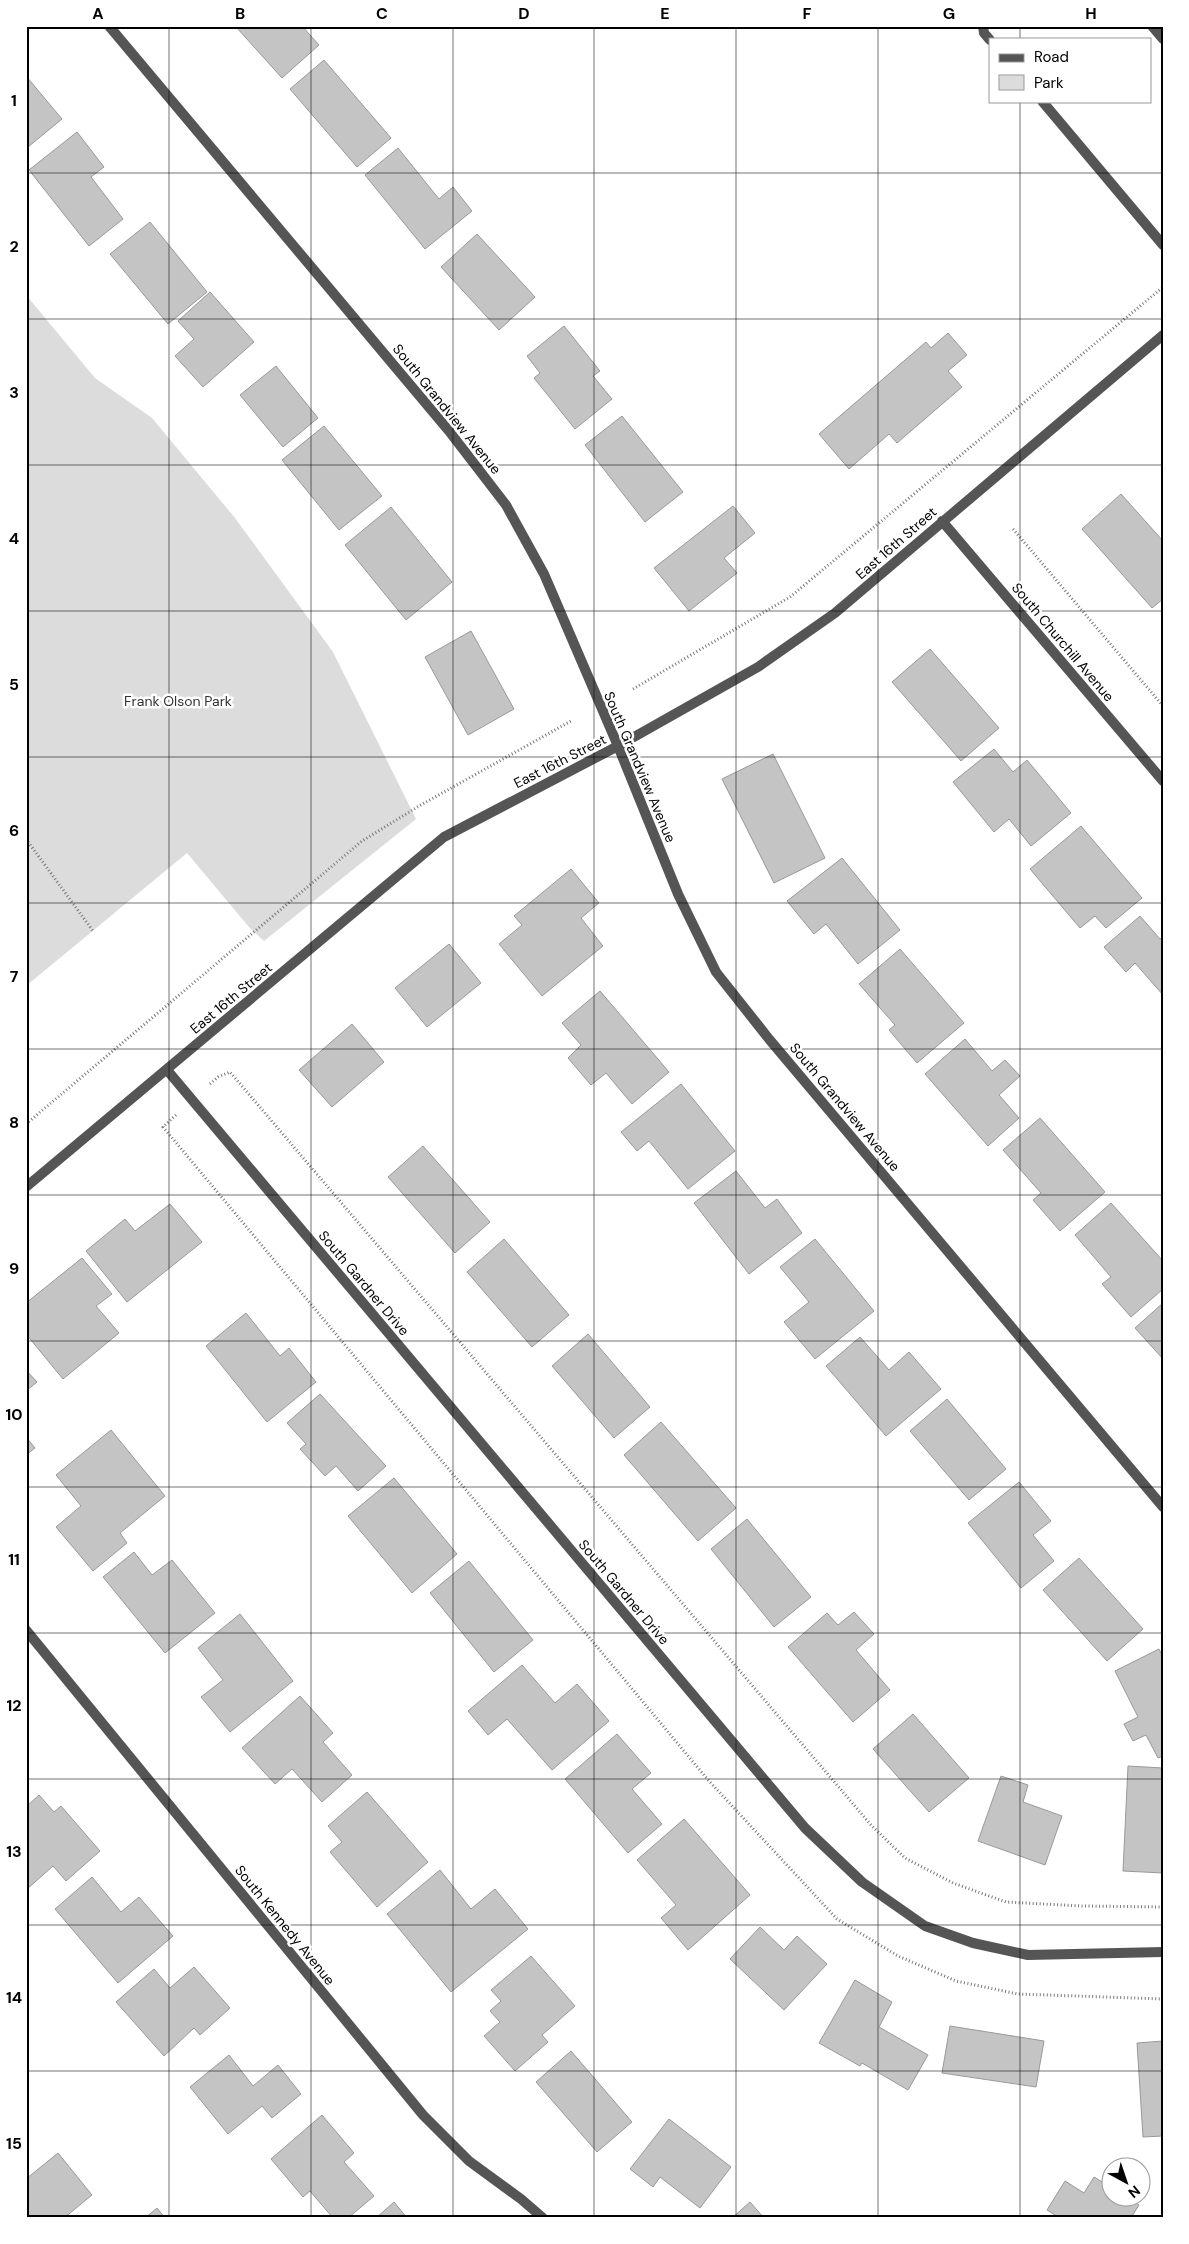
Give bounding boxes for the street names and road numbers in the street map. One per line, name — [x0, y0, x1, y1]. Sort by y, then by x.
street label: South Grandview Avenue — [389, 340, 505, 478]
street label: East 16th Street — [852, 503, 940, 583]
street label: South Churchill Avenue — [1008, 579, 1118, 705]
street label: South Grandview Avenue — [600, 689, 680, 845]
street label: East 16th Street — [511, 730, 609, 792]
street label: East 16th Street — [186, 958, 276, 1038]
street label: South Grandview Avenue — [786, 1039, 904, 1175]
street label: South Gardner Drive — [315, 1227, 413, 1339]
street label: South Gardner Drive — [575, 1536, 673, 1648]
street label: South Kennedy Avenue — [231, 1861, 339, 1989]

